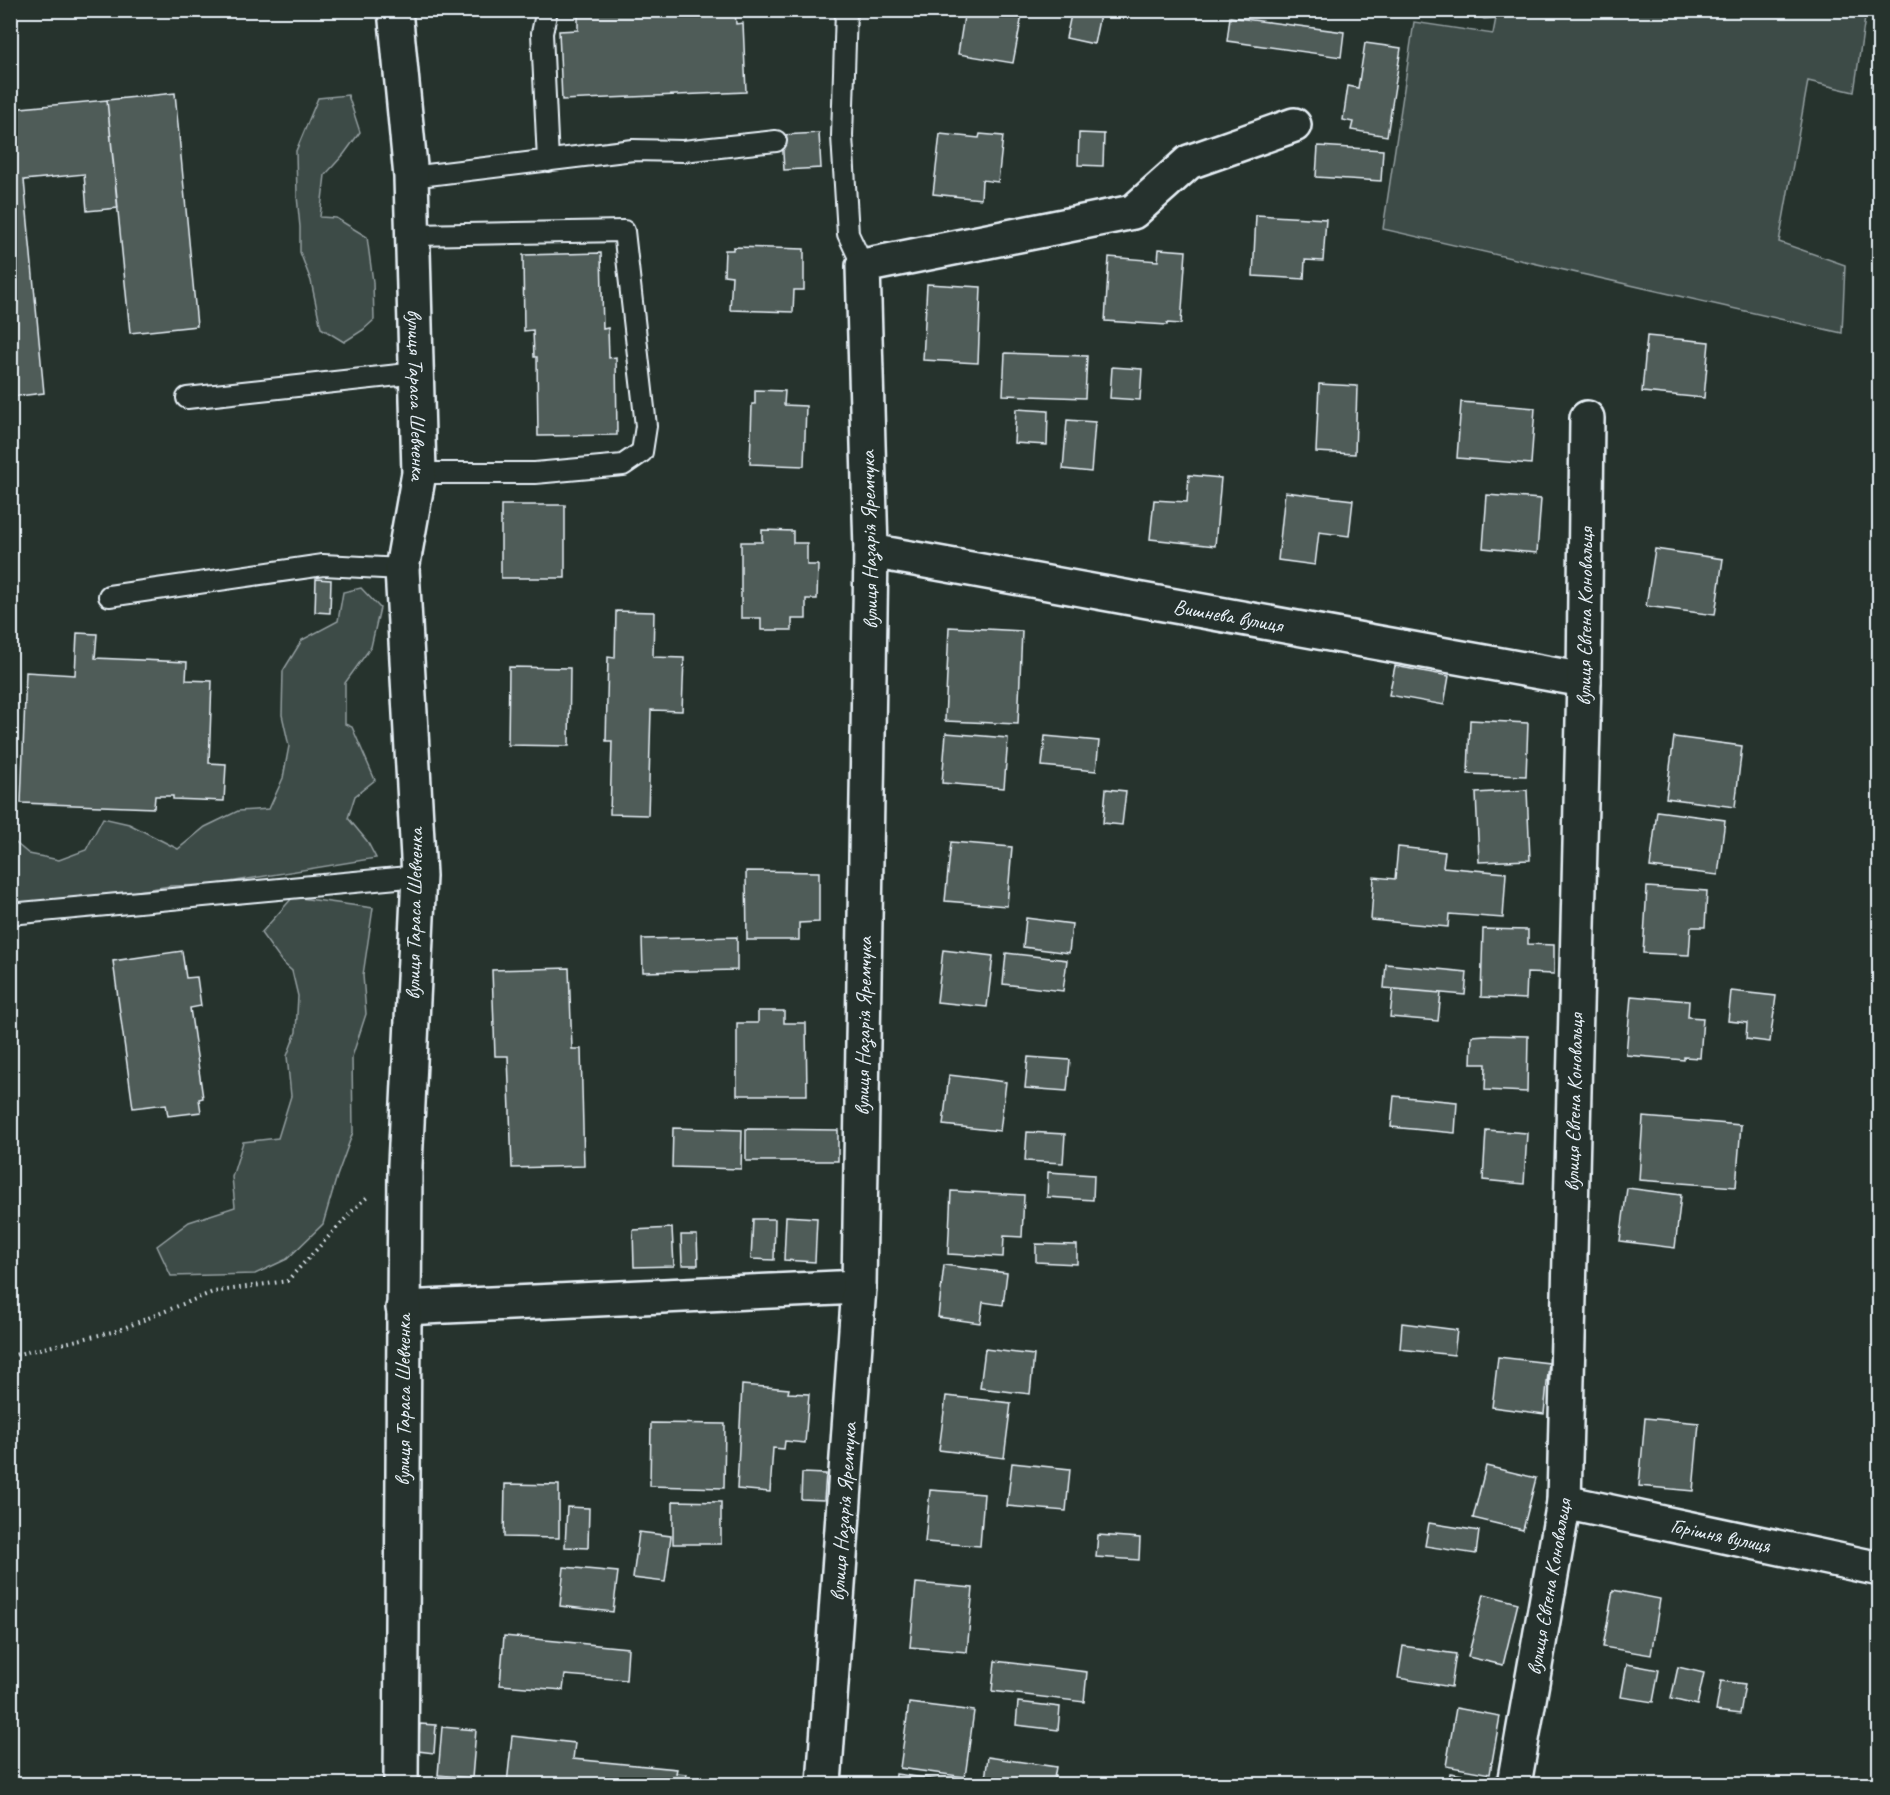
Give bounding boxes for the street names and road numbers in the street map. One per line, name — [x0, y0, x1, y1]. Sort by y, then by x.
street label: вулиця Тараса Шевченка — [402, 309, 432, 486]
street label: вулиця Назарія Яремчука — [854, 449, 885, 630]
street label: вулиця Євгена Коновальця — [1570, 526, 1599, 706]
street label: Вишнева вулиця — [1171, 593, 1287, 639]
street label: вулиця Тараса Шевченка — [400, 825, 429, 1000]
street label: вулиця Назарія Яремчука — [849, 935, 878, 1116]
street label: вулиця Євгена Коновальця — [1559, 1011, 1589, 1192]
street label: вулиця Тараса Шевченка — [390, 1312, 416, 1486]
street label: вулиця Назарія Яремчука — [824, 1420, 863, 1602]
street label: вулиця Євгена Коновальця — [1521, 1495, 1578, 1677]
street label: Горішня вулиця — [1668, 1512, 1774, 1559]

